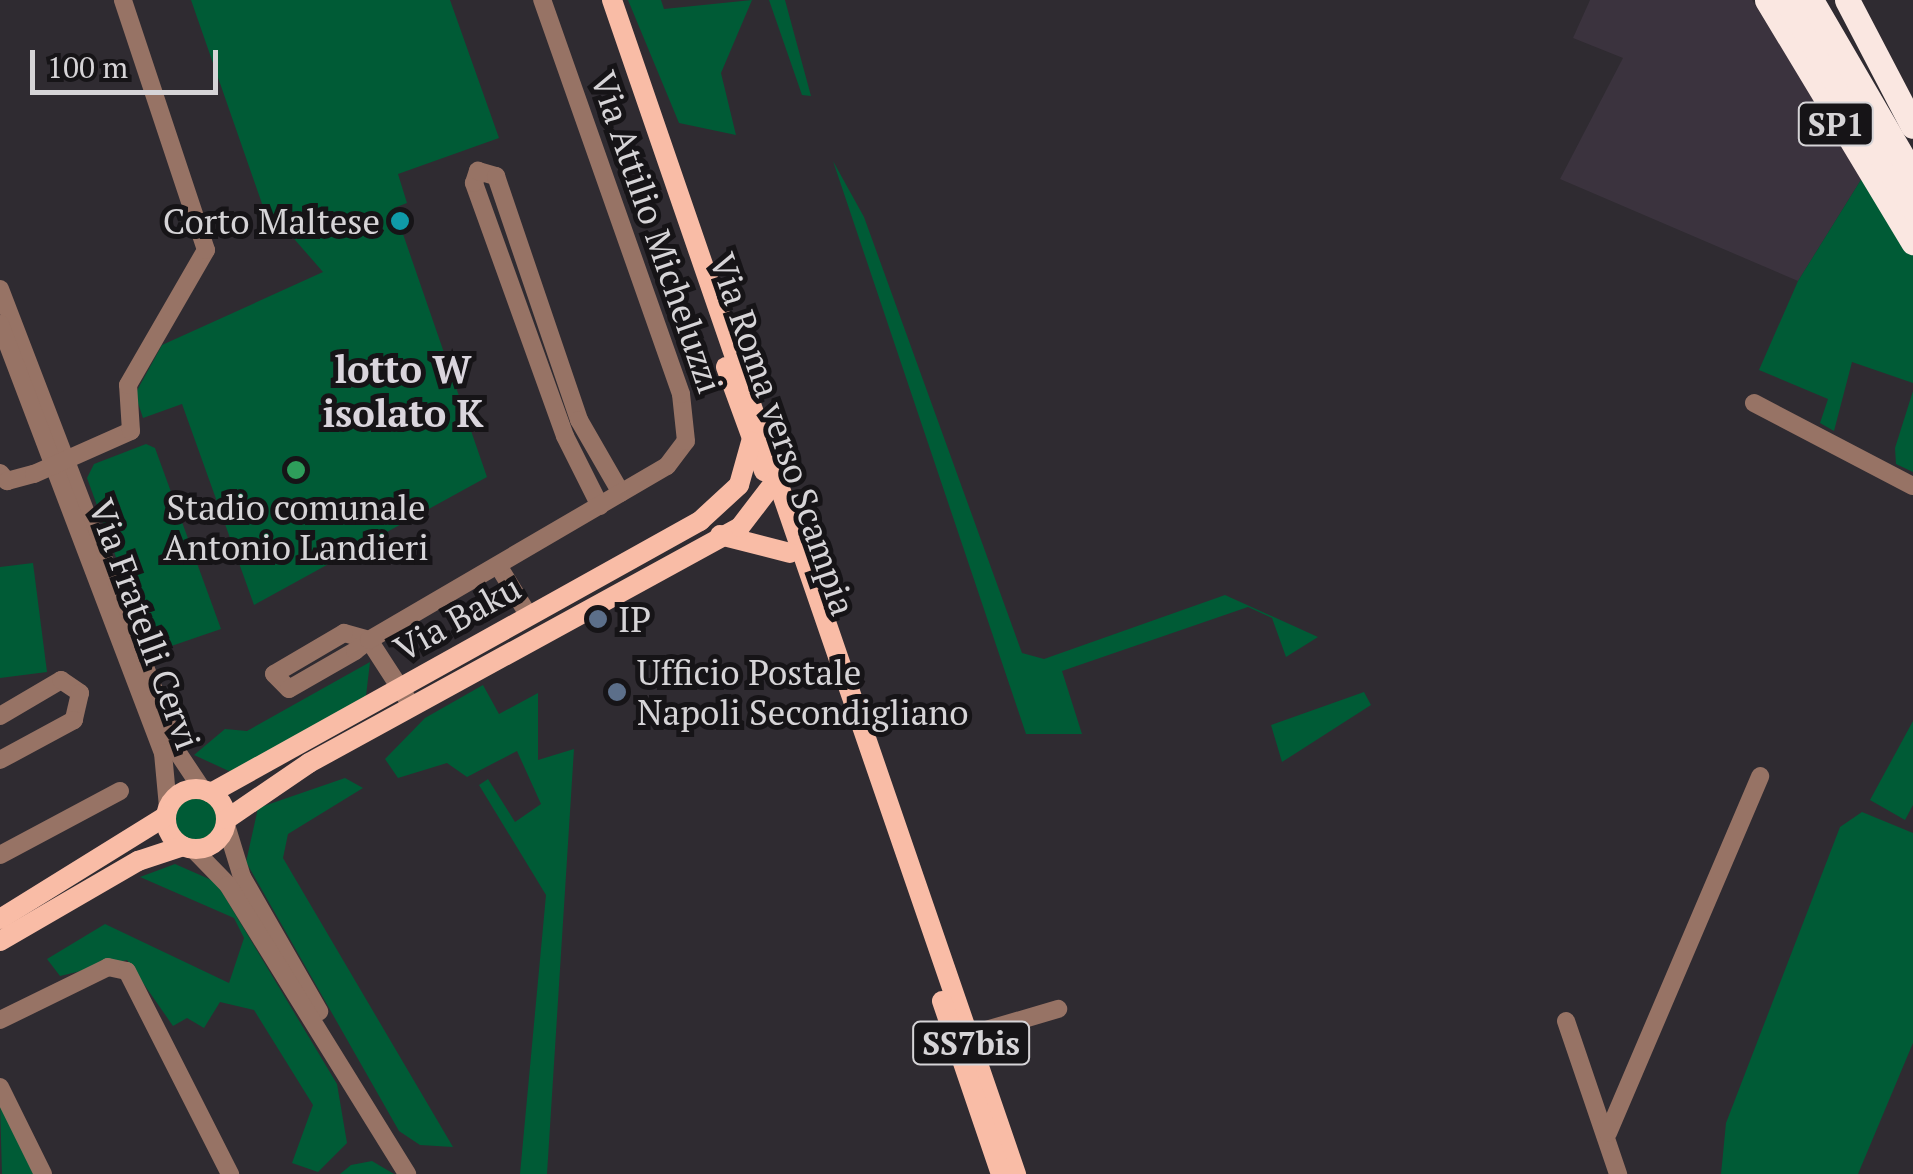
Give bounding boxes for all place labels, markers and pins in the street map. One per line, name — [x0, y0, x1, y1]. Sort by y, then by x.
place label: Corto Maltese — [163, 200, 380, 242]
marker: Corto Maltese — [389, 210, 411, 232]
marker: Stadio comunale Antonio Landieri — [285, 459, 307, 481]
place label: Stadio comunale Antonio Landieri — [163, 486, 429, 568]
place label: IP — [618, 598, 651, 640]
marker: IP — [587, 608, 609, 630]
place label: Ufficio Postale Napoli Secondigliano — [637, 651, 968, 733]
marker: Ufficio Postale Napoli Secondigliano — [606, 681, 628, 703]

